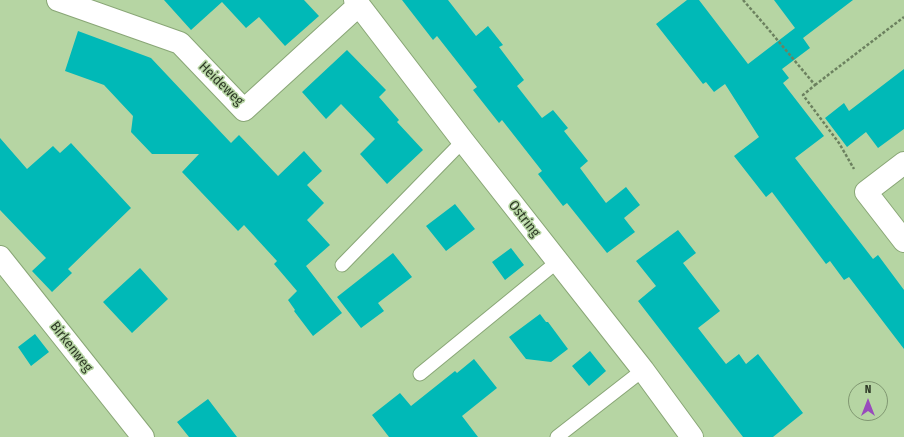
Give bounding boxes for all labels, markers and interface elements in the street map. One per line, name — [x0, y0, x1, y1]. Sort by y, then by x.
street label: Heideweg — [195, 59, 247, 109]
street label: Ostring — [505, 197, 543, 241]
street label: Birkenweg — [46, 318, 96, 376]
north arrow — [848, 381, 888, 421]
text: N — [865, 383, 871, 396]

